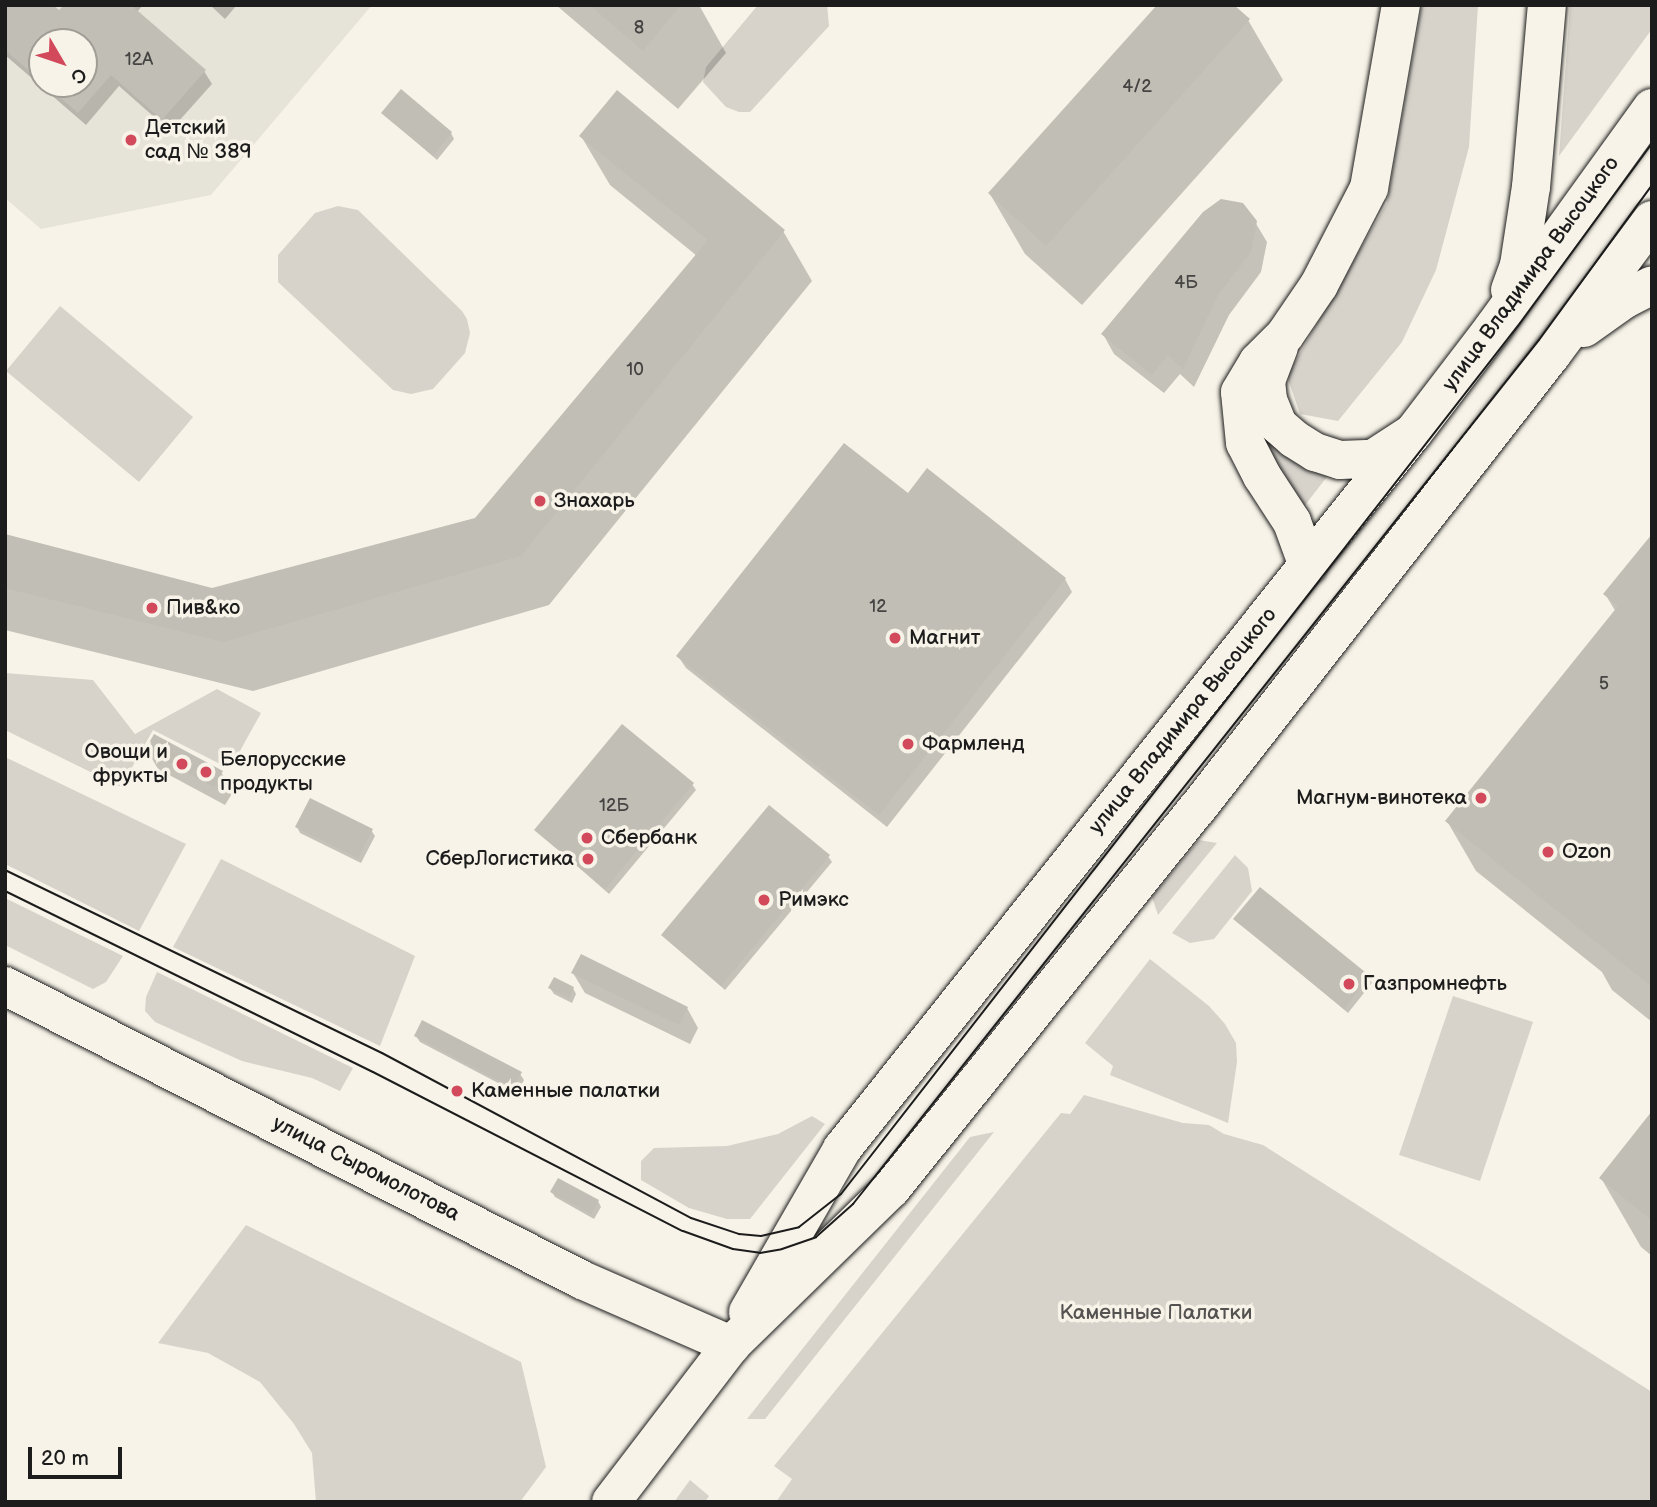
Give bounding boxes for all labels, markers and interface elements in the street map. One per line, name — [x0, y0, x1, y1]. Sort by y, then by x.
house number: 8 — [634, 17, 644, 39]
north arrow — [28, 28, 98, 98]
house number: 12А — [125, 49, 153, 71]
text: С — [65, 63, 91, 88]
house number: 4/2 — [1122, 76, 1152, 98]
place label: Детский сад № 389 — [145, 115, 252, 165]
marker: Детский сад № 389 — [123, 132, 139, 148]
street label: улица Владимира Высоцкого — [1437, 152, 1625, 396]
house number: 4Б — [1174, 272, 1198, 294]
house number: 10 — [626, 359, 644, 381]
place label: Знахарь — [554, 488, 635, 514]
marker: Знахарь — [532, 493, 548, 509]
place label: Пив&ко — [166, 595, 240, 621]
house number: 12 — [869, 596, 887, 618]
marker: Пив&ко — [144, 600, 160, 616]
street label: улица Владимира Высоцкого — [1084, 603, 1282, 839]
place label: Магнит — [909, 625, 981, 651]
marker: Магнит — [887, 630, 903, 646]
house number: 5 — [1599, 673, 1609, 695]
place label: Фармленд — [922, 731, 1025, 757]
marker: Фармленд — [900, 736, 916, 752]
place label: Овощи и фрукты — [85, 739, 168, 789]
place label: Белорусские продукты — [220, 747, 346, 797]
marker: Овощи и фрукты — [174, 756, 190, 772]
marker: Белорусские продукты — [198, 764, 214, 780]
place label: Магнум-винотека — [1296, 785, 1467, 811]
marker: Магнум-винотека — [1473, 790, 1489, 806]
house number: 12Б — [599, 795, 629, 817]
place label: Сбербанк — [601, 825, 697, 851]
marker: Сбербанк — [579, 830, 595, 846]
place label: Ozon — [1562, 839, 1611, 865]
marker: Ozon — [1540, 844, 1556, 860]
place label: СберЛогистика — [425, 846, 574, 872]
marker: СберЛогистика — [580, 851, 596, 867]
place label: Римэкс — [778, 887, 849, 913]
marker: Римэкс — [756, 892, 772, 908]
place label: Газпромнефть — [1363, 971, 1507, 997]
marker: Газпромнефть — [1341, 976, 1357, 992]
place label: Каменные палатки — [471, 1078, 660, 1104]
marker: Каменные палатки — [449, 1083, 465, 1099]
street label: улица Сыромолотова — [268, 1111, 464, 1227]
park label: Каменные Палатки — [1060, 1300, 1252, 1326]
scale bar — [32, 1434, 126, 1478]
text: 20 m — [41, 1446, 89, 1471]

